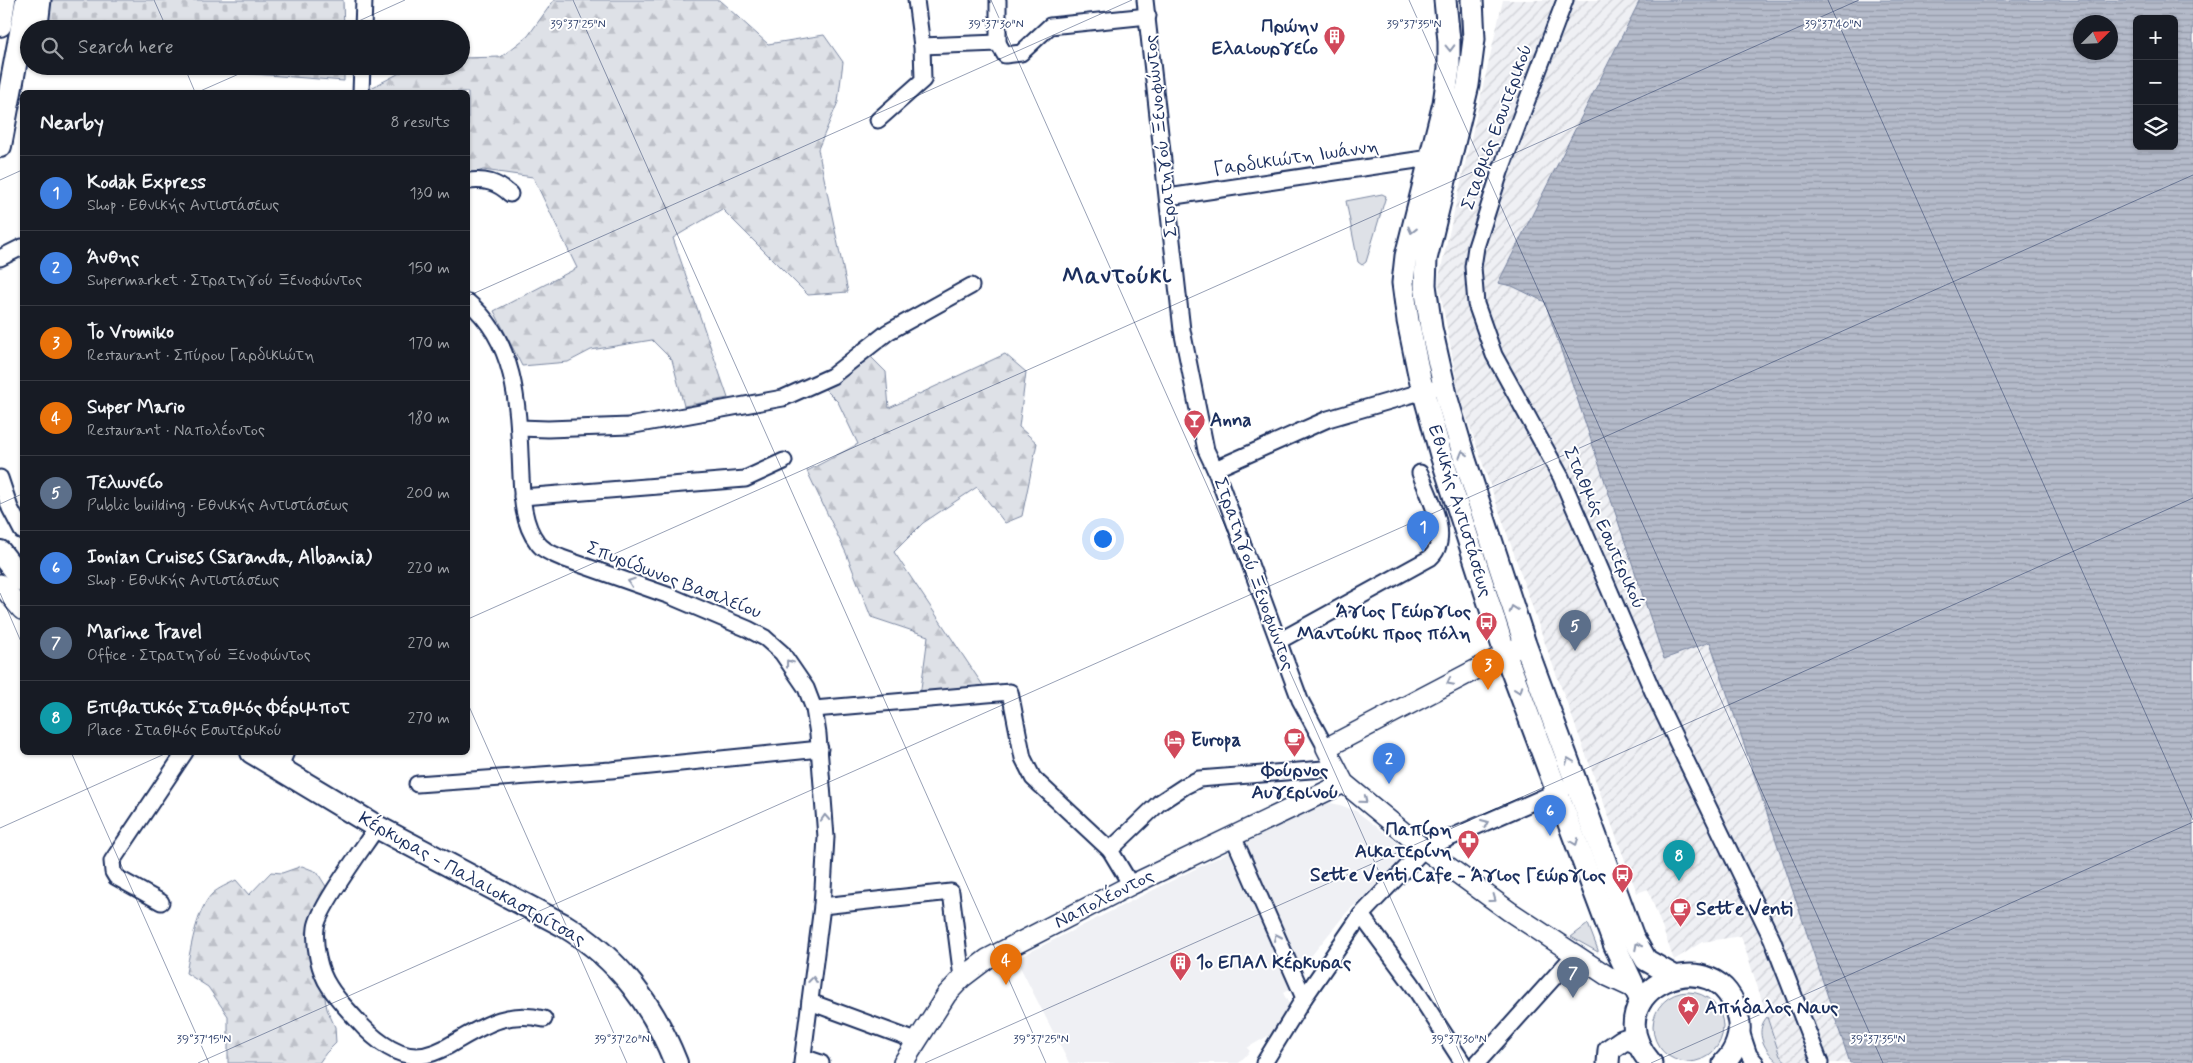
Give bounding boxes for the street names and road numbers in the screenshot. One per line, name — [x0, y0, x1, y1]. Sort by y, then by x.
street label: Στρατηγού Ξενοφώντος — [1138, 33, 1184, 239]
street label: Σταθμός Εσωτερικού — [1455, 41, 1539, 213]
street label: Γαρδικιώτη Ιωάννη — [1212, 134, 1380, 182]
street label: Εθνικής Αντιστάσεως — [1422, 422, 1498, 600]
street label: Σταθμός Εσωτερικού — [1557, 443, 1651, 613]
street label: Στρατηγού Ξενοφώντος — [1207, 474, 1301, 674]
street label: Σπυρίδωνος Βασιλείου — [583, 535, 765, 625]
street label: Κέρκυρας - Παλαιοκαστρίτσας — [354, 806, 590, 952]
street label: Ναπολέοντος — [1050, 863, 1158, 935]

